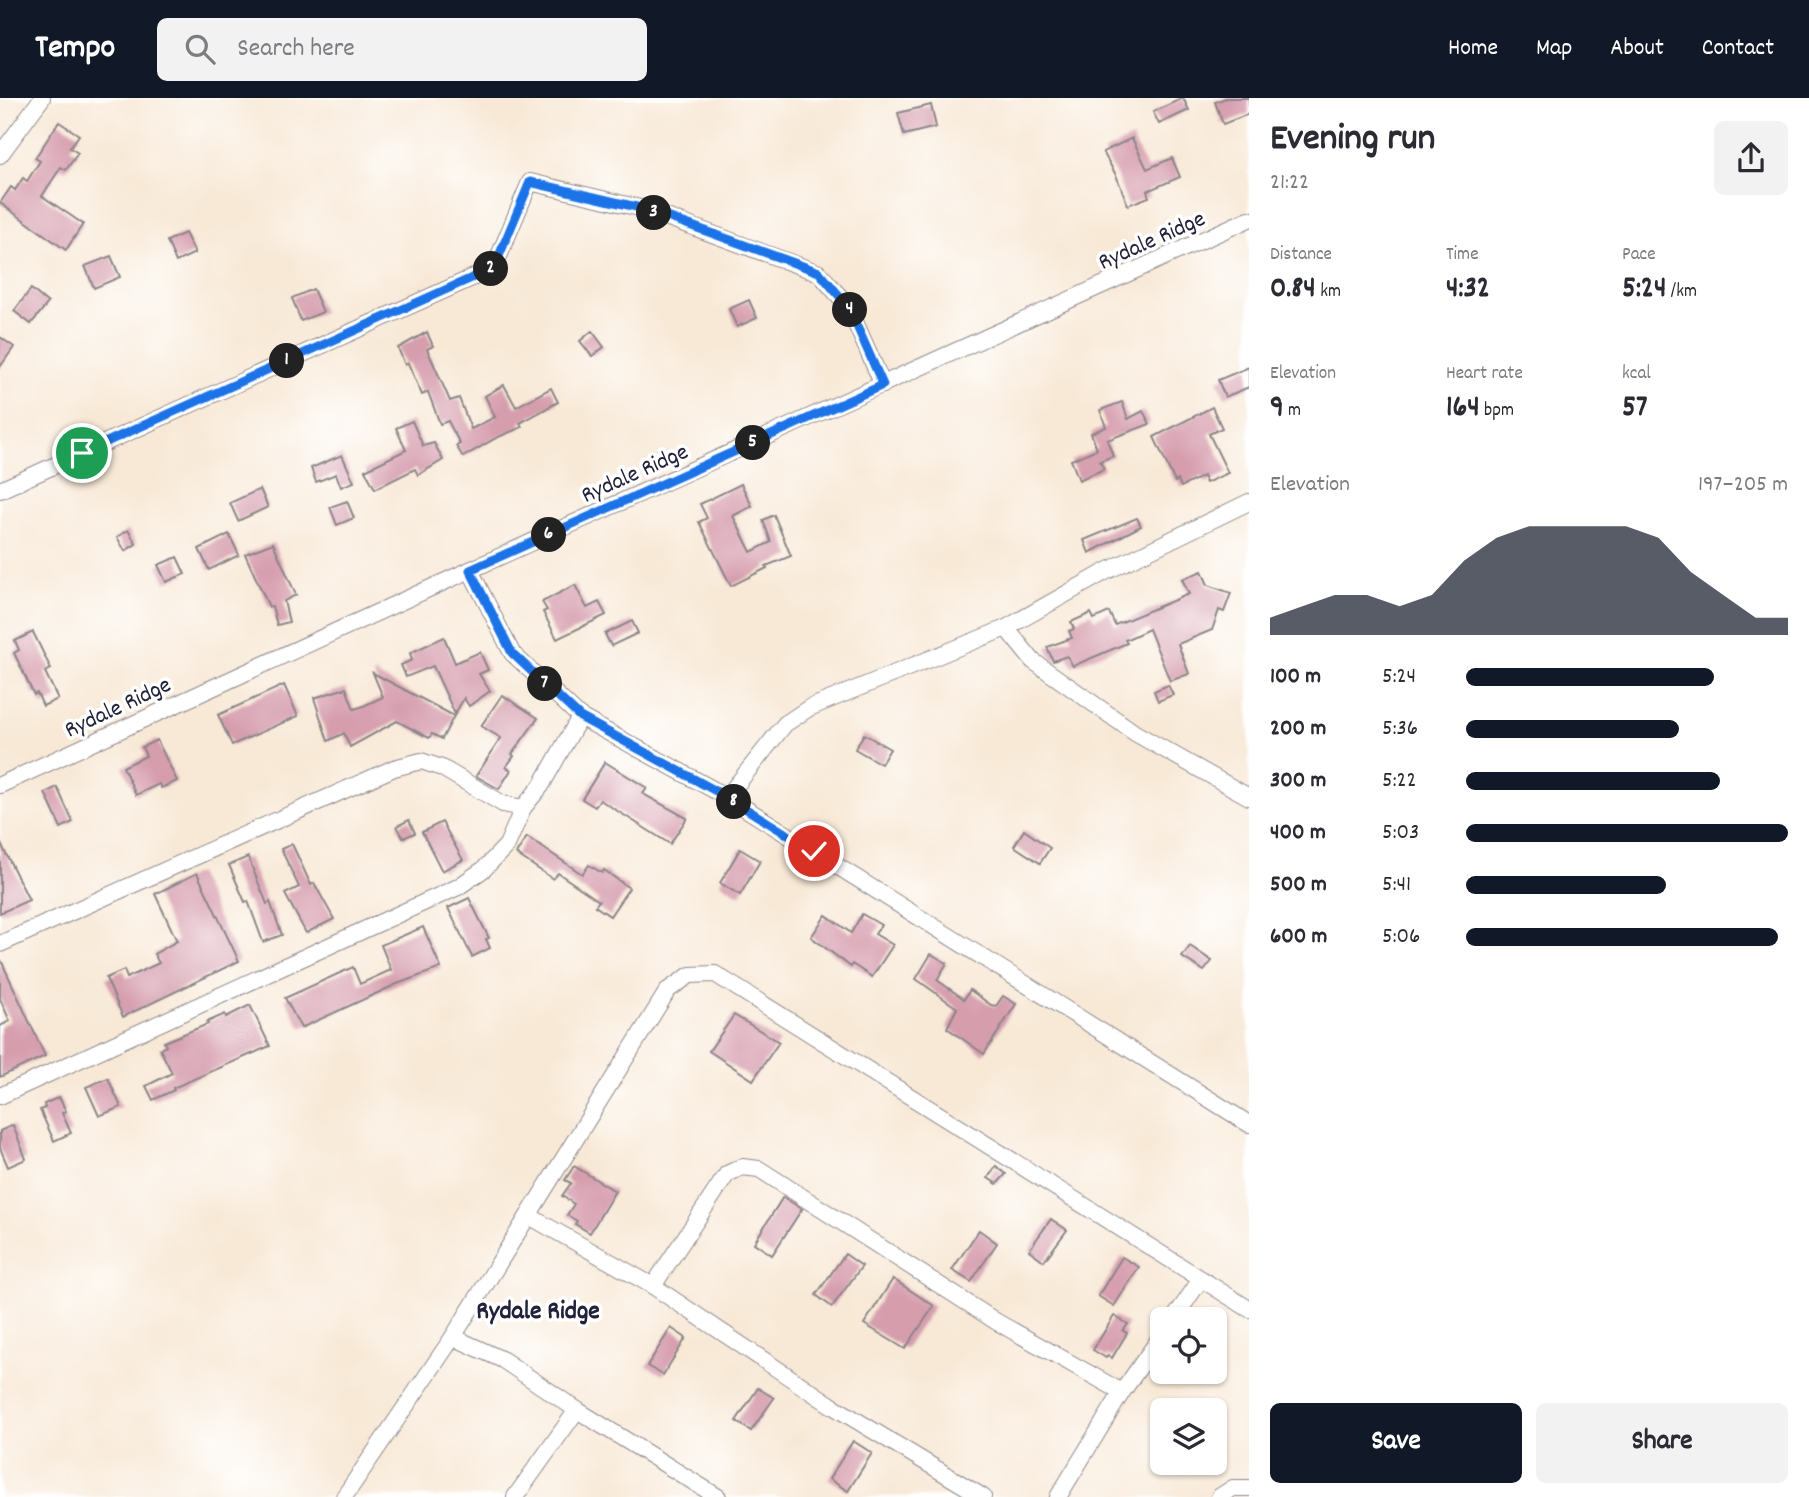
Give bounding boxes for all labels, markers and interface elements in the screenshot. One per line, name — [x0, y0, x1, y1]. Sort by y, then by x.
search box — [157, 18, 647, 81]
text: Tempo — [35, 26, 115, 73]
icon: search — [181, 30, 219, 68]
text: Search here — [237, 31, 355, 68]
text: Home — [1448, 32, 1498, 66]
text: Map — [1536, 32, 1572, 66]
text: About — [1610, 32, 1664, 66]
text: Contact — [1702, 32, 1774, 66]
text: Evening run — [1270, 113, 1435, 168]
button: share — [1714, 121, 1788, 195]
text: 21:22 — [1270, 167, 1309, 200]
pin: 3 — [636, 195, 672, 230]
text: 3 — [649, 199, 658, 226]
street label: Rydale Ridge — [1093, 203, 1211, 280]
text: Distance — [1270, 242, 1332, 269]
text: Time — [1446, 242, 1479, 269]
text: Pace — [1622, 242, 1656, 269]
pin: 2 — [474, 252, 508, 286]
text: 2 — [486, 255, 495, 282]
text: 0.84 — [1270, 269, 1316, 312]
text: 4:32 — [1446, 269, 1490, 312]
text: 5:24 — [1622, 269, 1666, 312]
text: km — [1316, 279, 1341, 306]
text: /km — [1666, 279, 1697, 306]
pin: 4 — [832, 292, 868, 328]
text: 4 — [846, 296, 853, 323]
pin: 1 — [270, 344, 304, 378]
text: 1 — [284, 347, 289, 374]
text: Elevation — [1270, 361, 1336, 388]
text: Heart rate — [1446, 361, 1523, 388]
text: kcal — [1622, 361, 1651, 388]
text: 9 — [1270, 388, 1284, 431]
text: 164 — [1446, 388, 1480, 431]
text: 57 — [1622, 388, 1647, 431]
text: m — [1284, 398, 1301, 425]
text: bpm — [1480, 398, 1514, 425]
pin — [52, 423, 112, 483]
pin: 5 — [736, 426, 770, 460]
text: 5 — [748, 429, 757, 456]
icon: arrive — [63, 434, 101, 472]
street label: Rydale Ridge — [576, 436, 694, 513]
text: Elevation — [1270, 469, 1350, 502]
text: 197–205 m — [1698, 469, 1788, 502]
pin: 6 — [532, 518, 566, 552]
text: 6 — [544, 521, 553, 548]
text: 100 m — [1270, 661, 1321, 694]
text: 5:24 — [1382, 661, 1416, 694]
pin: 7 — [528, 666, 562, 702]
street label: Rydale Ridge — [59, 669, 177, 748]
text: 7 — [541, 670, 548, 697]
text: 200 m — [1270, 713, 1326, 746]
text: 5:36 — [1382, 713, 1418, 746]
text: 300 m — [1270, 765, 1326, 798]
text: 5:22 — [1382, 765, 1417, 798]
pin: 8 — [716, 784, 752, 820]
text: 8 — [730, 788, 737, 815]
text: 400 m — [1270, 817, 1326, 850]
text: 5:03 — [1382, 817, 1419, 850]
pin — [784, 821, 844, 881]
icon: check — [795, 832, 833, 870]
text: 500 m — [1270, 869, 1327, 902]
text: 5:41 — [1382, 869, 1411, 902]
text: 600 m — [1270, 921, 1327, 954]
text: 5:06 — [1382, 921, 1420, 954]
district label: Rydale Ridge — [476, 1294, 600, 1331]
map controls — [1150, 1307, 1227, 1475]
button: locate — [1150, 1307, 1227, 1384]
button: layers — [1150, 1398, 1227, 1475]
button: Save — [1270, 1403, 1522, 1483]
button: Share — [1536, 1403, 1788, 1483]

